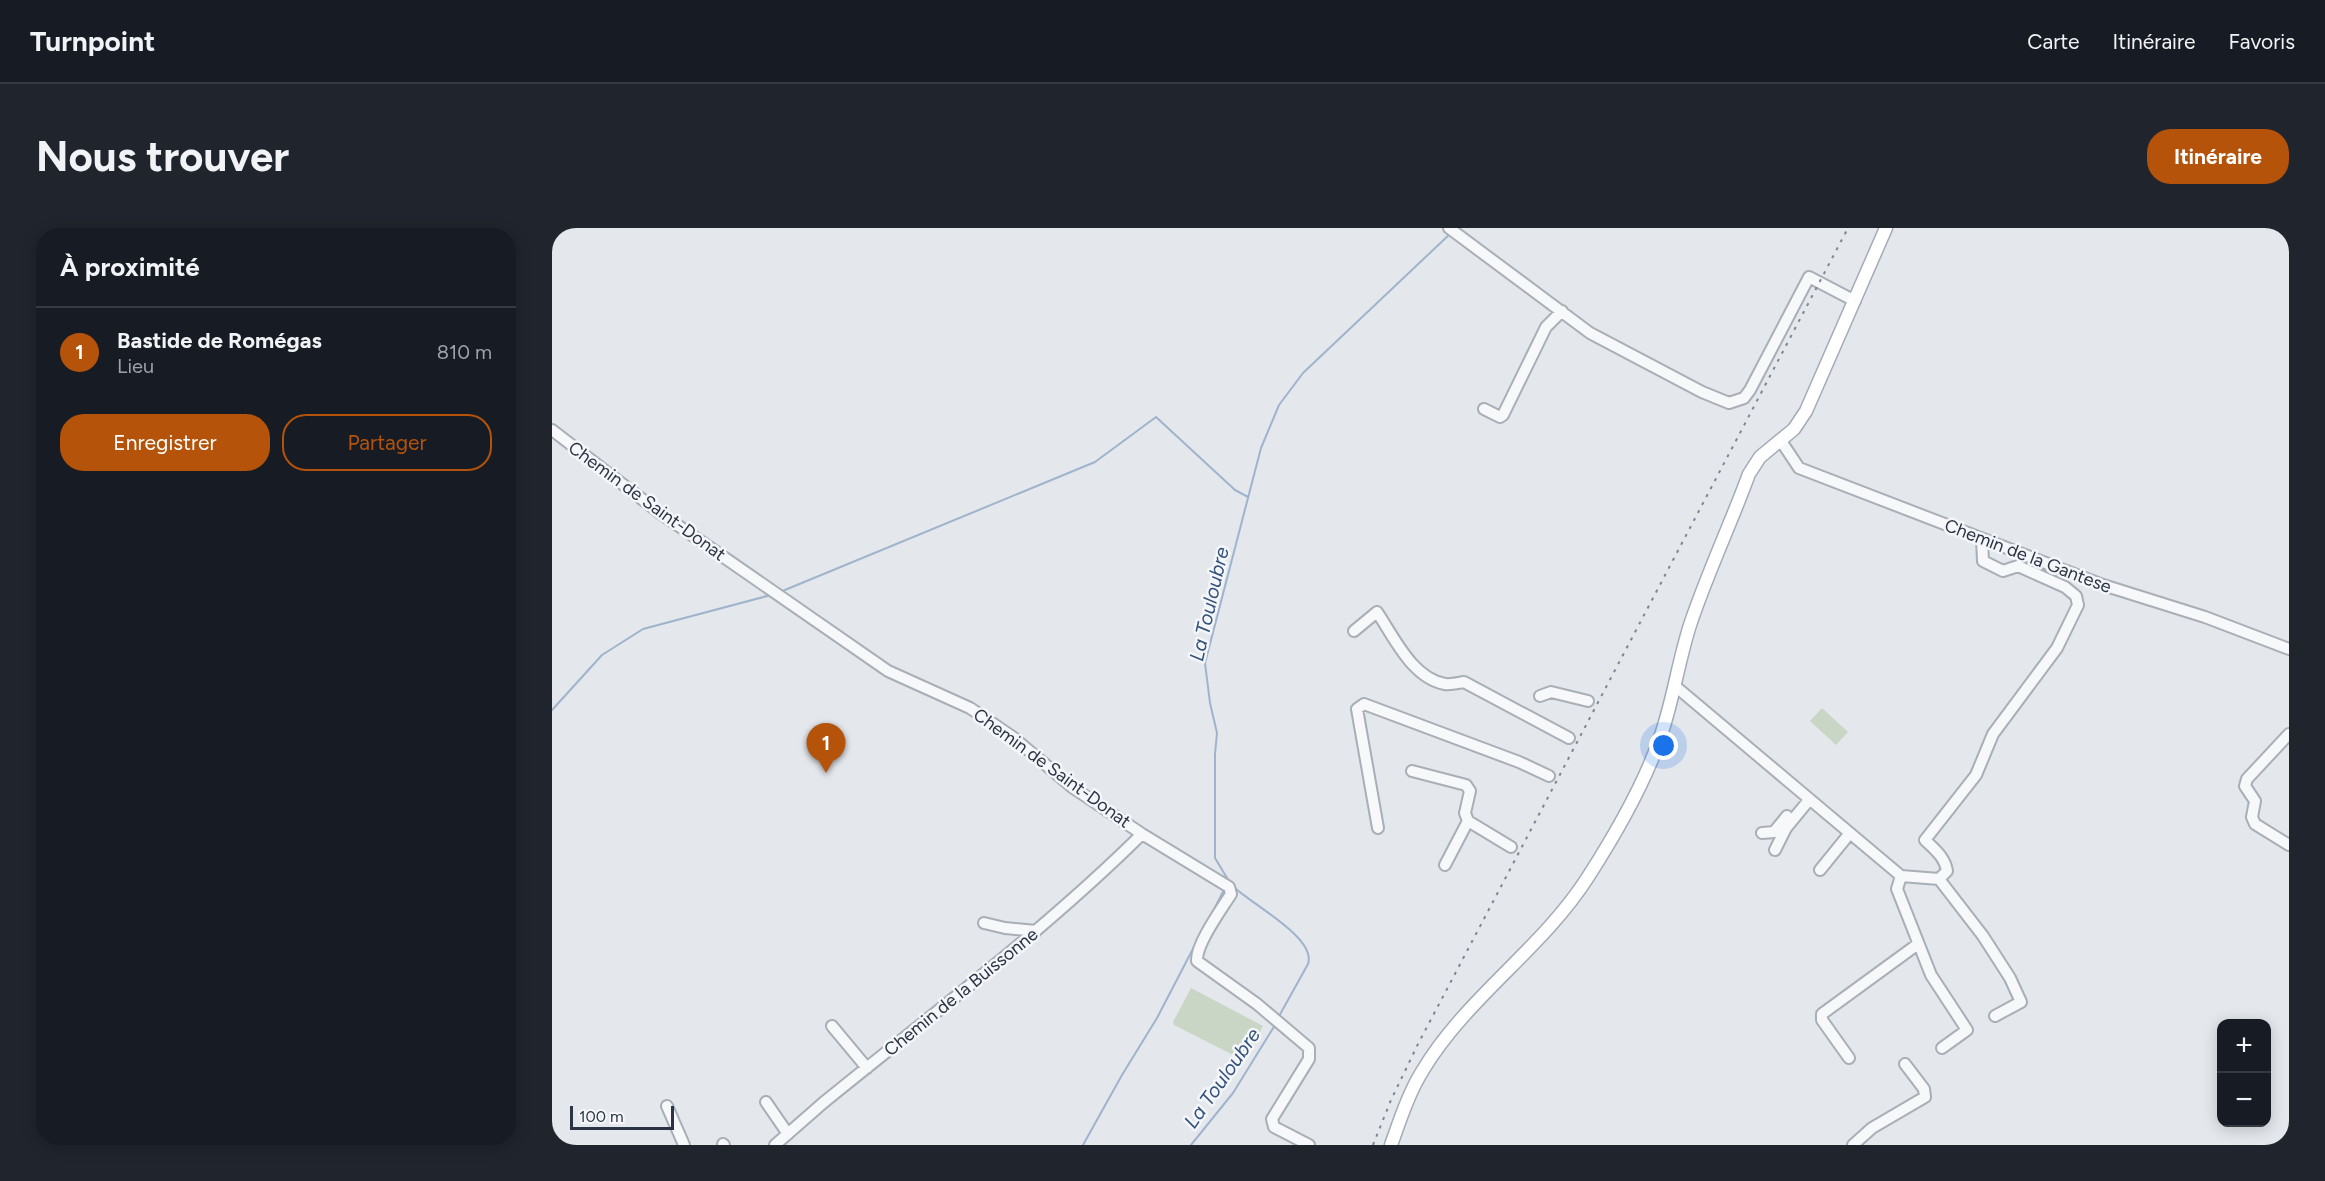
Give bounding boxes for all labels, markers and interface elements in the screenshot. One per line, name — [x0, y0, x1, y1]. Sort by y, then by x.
text: Turnpoint — [30, 24, 155, 58]
text: Carte — [2027, 29, 2080, 54]
text: Itinéraire — [2113, 29, 2196, 54]
text: Favoris — [2229, 29, 2295, 54]
button: Itinéraire — [2147, 129, 2289, 184]
text: Nous trouver — [36, 131, 289, 182]
text: À proximité — [60, 251, 200, 283]
text: Bastide de Romégas — [117, 327, 322, 354]
text: 1 — [75, 340, 84, 364]
text: 810 m — [437, 340, 492, 364]
text: Lieu — [117, 354, 154, 378]
button: Enregistrer — [60, 414, 270, 471]
button: Partager — [282, 414, 492, 471]
street label: Chemin de Saint-Donat — [564, 436, 730, 566]
street label: Chemin de la Gantese — [1941, 514, 2115, 598]
water label: La Touloubre — [1184, 545, 1234, 663]
street label: Chemin de Saint-Donat — [969, 703, 1135, 833]
pin: 1 — [806, 724, 846, 773]
your location — [1649, 731, 1678, 760]
street label: Chemin de la Buissonne — [880, 923, 1042, 1061]
map controls — [2217, 1019, 2271, 1127]
button: + — [2217, 1019, 2271, 1073]
water label: La Touloubre — [1179, 1023, 1265, 1133]
button: − — [2217, 1073, 2271, 1127]
scale bar — [570, 1103, 674, 1130]
text: 100 m — [579, 1107, 624, 1126]

